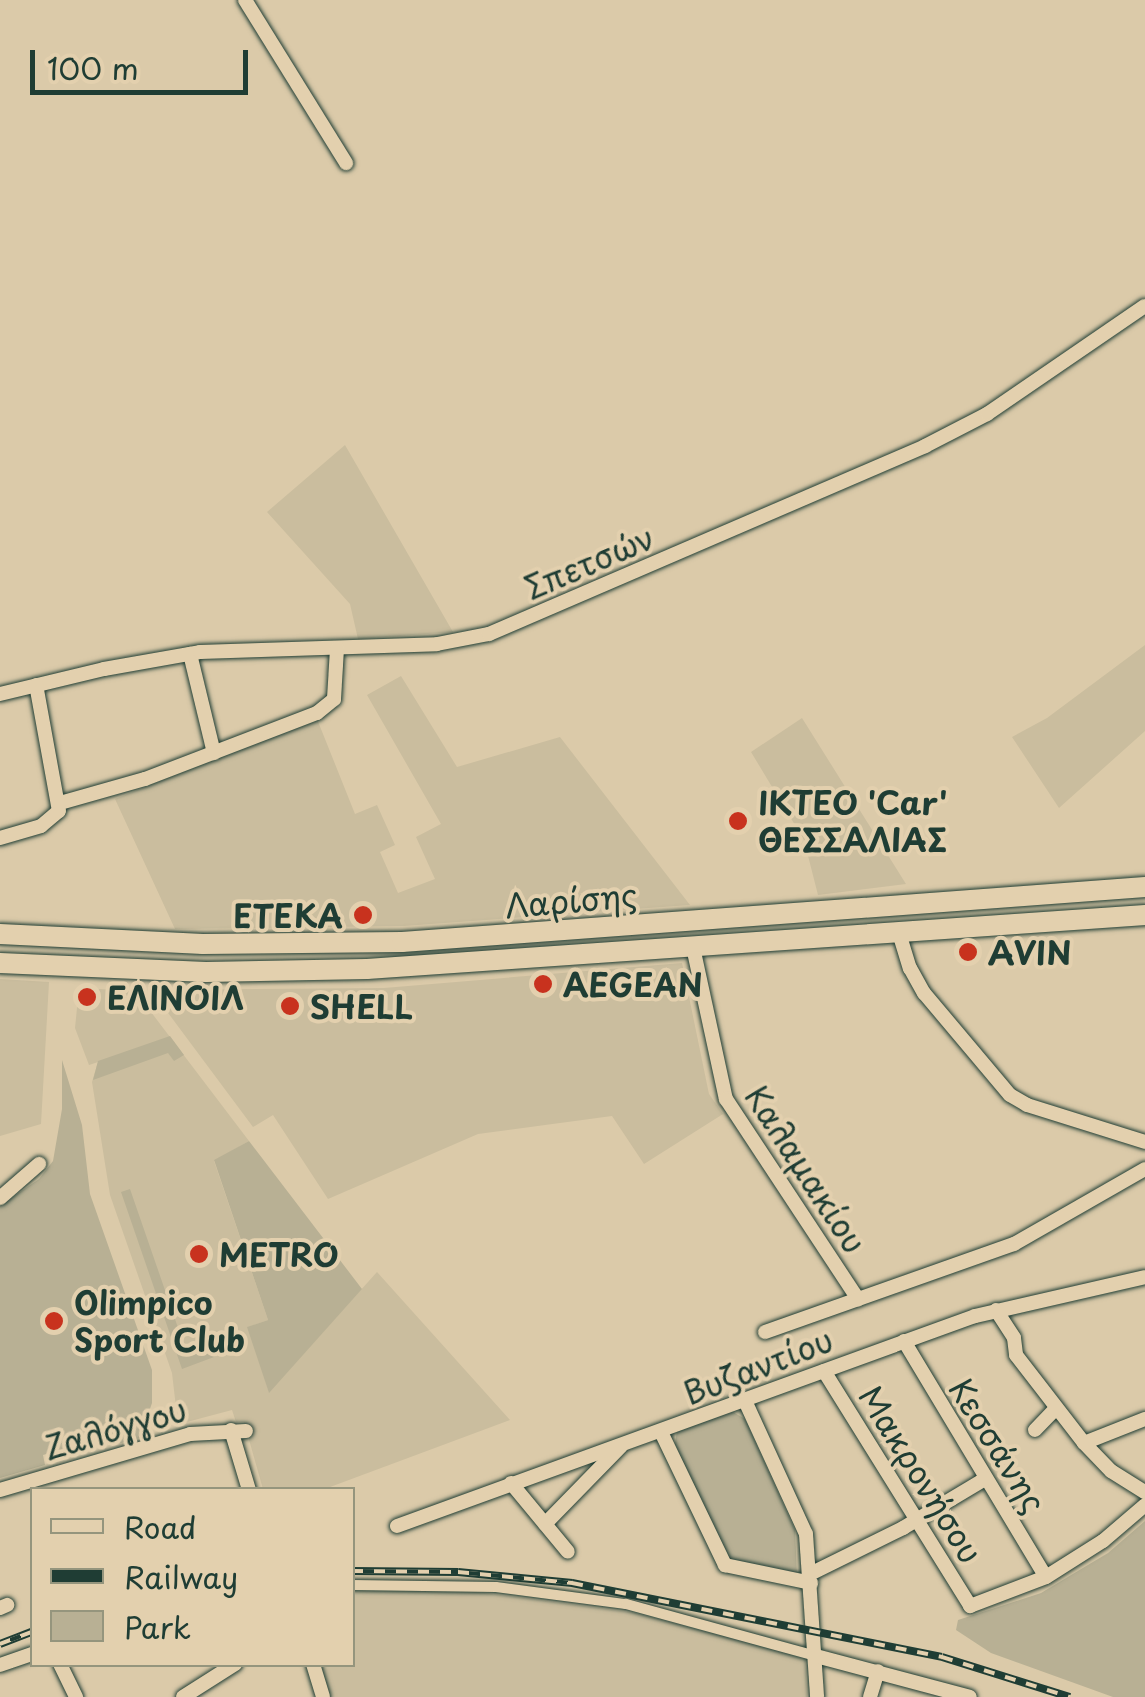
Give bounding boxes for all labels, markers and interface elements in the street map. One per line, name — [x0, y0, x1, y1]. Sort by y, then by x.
scale bar — [35, 30, 252, 92]
text: 100 m — [47, 45, 139, 90]
street label: Σπετσών — [518, 518, 660, 606]
place label: ΙΚΤΕΟ 'Car' ΘΕΣΣΑΛΙΑΣ — [758, 784, 947, 859]
marker: ΙΚΤΕΟ 'Car' ΘΕΣΣΑΛΙΑΣ — [727, 810, 749, 832]
street label: Λαρίσης — [503, 875, 639, 925]
place label: ΕΤΕΚΑ — [233, 896, 343, 934]
marker: ΕΤΕΚΑ — [352, 904, 374, 926]
place label: AVIN — [988, 933, 1071, 971]
marker: AVIN — [957, 941, 979, 963]
place label: AEGEAN — [563, 965, 703, 1003]
marker: AEGEAN — [532, 973, 554, 995]
place label: ΕΛΙΝΟΙΛ — [107, 978, 244, 1016]
marker: ΕΛΙΝΟΙΛ — [76, 986, 98, 1008]
place label: SHELL — [310, 987, 413, 1025]
marker: SHELL — [279, 995, 301, 1017]
street label: Καλαμακίου — [738, 1078, 874, 1260]
place label: METRO — [219, 1235, 339, 1273]
marker: METRO — [188, 1243, 210, 1265]
place label: Olimpico Sport Club — [74, 1284, 246, 1359]
marker: Olimpico Sport Club — [43, 1310, 65, 1332]
street label: Βυζαντίου — [678, 1320, 838, 1412]
street label: Κεσσάνης — [942, 1371, 1054, 1519]
street label: Μακρονήσου — [851, 1378, 991, 1570]
street label: Ζαλόγγου — [39, 1389, 191, 1467]
legend — [30, 1487, 355, 1667]
text: Road — [124, 1504, 197, 1549]
text: Railway — [124, 1554, 238, 1599]
text: Park — [124, 1604, 191, 1649]

